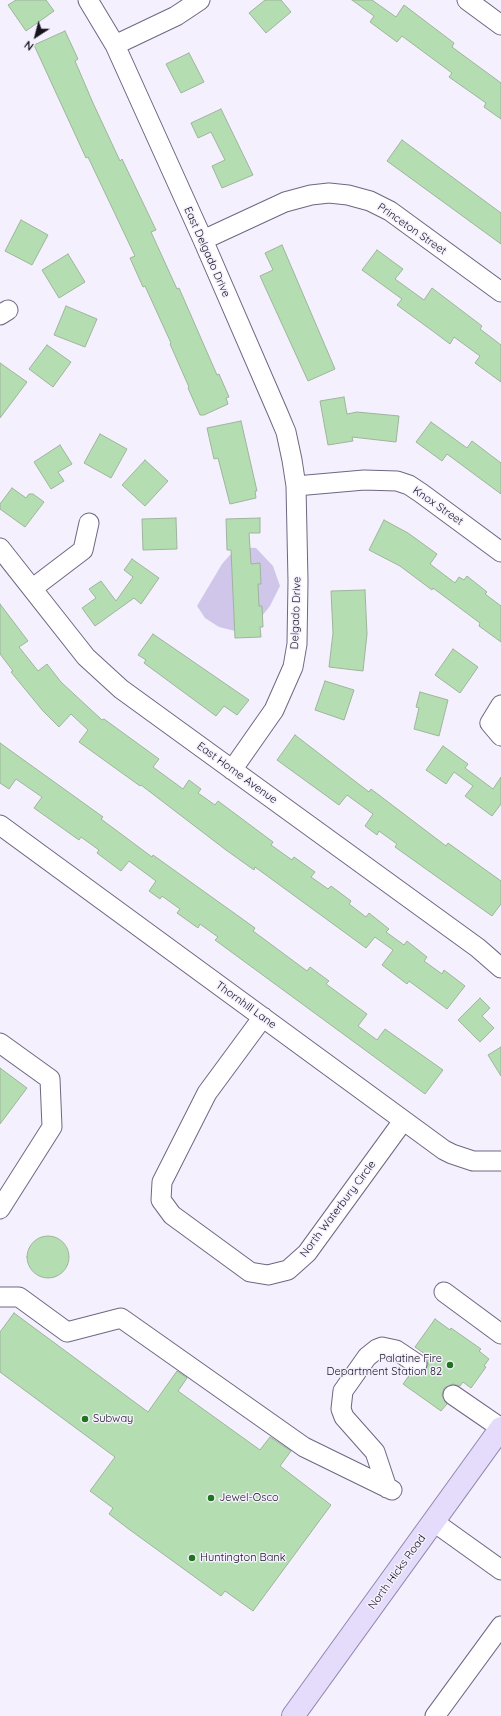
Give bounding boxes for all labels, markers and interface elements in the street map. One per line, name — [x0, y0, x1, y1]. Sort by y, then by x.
north arrow — [16, 16, 56, 56]
text: N — [22, 38, 36, 54]
street label: Princeton Street — [375, 200, 449, 258]
street label: East Delgado Drive — [181, 205, 233, 299]
street label: Knox Street — [410, 484, 466, 528]
street label: Delgado Drive — [288, 576, 304, 650]
street label: East Home Avenue — [194, 739, 280, 807]
street label: Thornhill Lane — [213, 979, 279, 1031]
street label: North Waterbury Circle — [297, 1158, 379, 1260]
place label: Palatine Fire Department Station 82 — [326, 1352, 442, 1378]
marker: Palatine Fire Department Station 82 — [445, 1360, 455, 1370]
place label: Subway — [93, 1412, 133, 1426]
marker: Subway — [80, 1414, 90, 1424]
place label: Jewel-Osco — [219, 1491, 279, 1505]
marker: Jewel-Osco — [206, 1493, 216, 1503]
street label: North Hicks Road — [365, 1532, 429, 1612]
place label: Huntington Bank — [200, 1551, 286, 1565]
marker: Huntington Bank — [187, 1553, 197, 1563]

